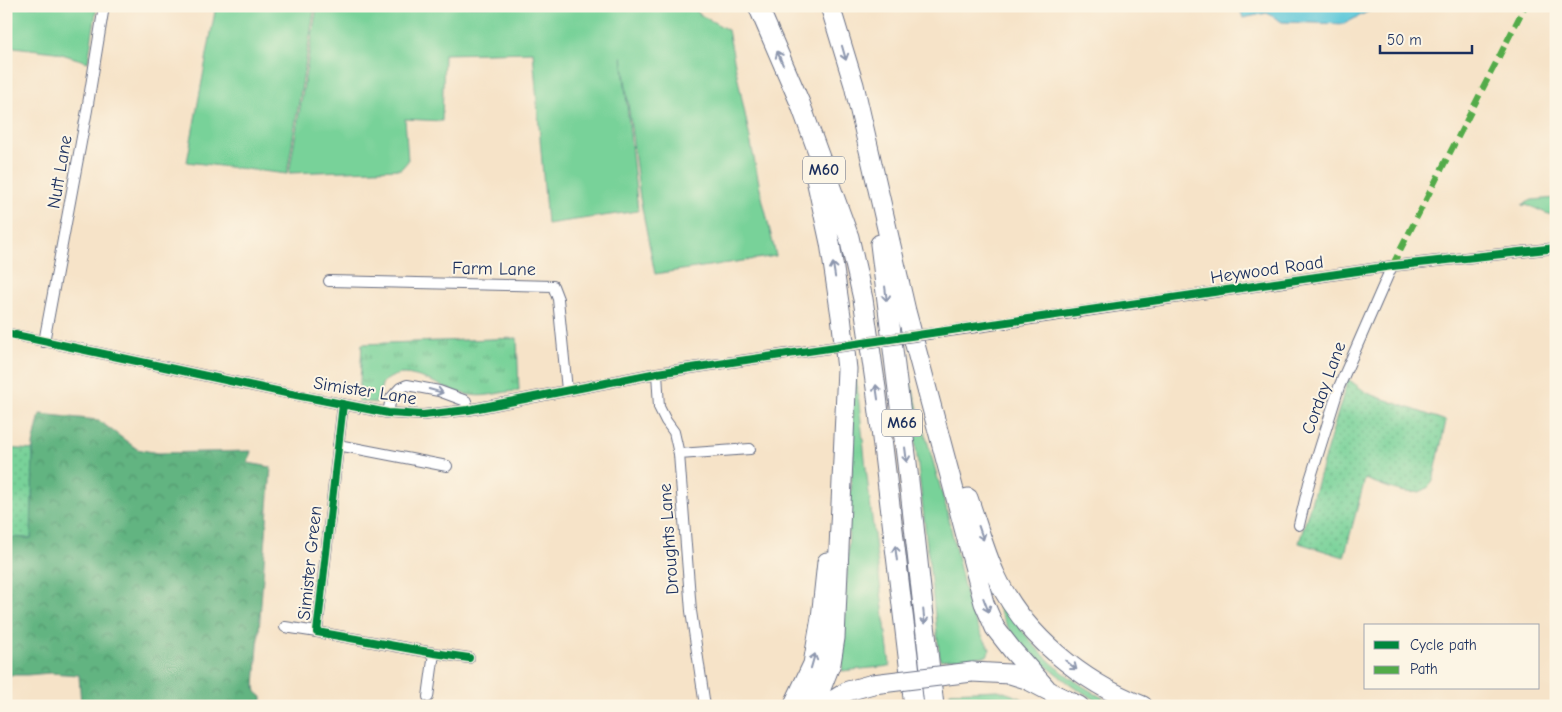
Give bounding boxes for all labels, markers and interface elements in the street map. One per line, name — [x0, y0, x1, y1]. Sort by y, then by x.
scale bar — [1380, 22, 1472, 54]
text: 50 m — [1387, 31, 1422, 49]
one-way arrow — [840, 44, 850, 60]
one-way arrow — [775, 51, 785, 66]
street label: Nutt Lane — [43, 134, 77, 210]
road number: M60 — [803, 156, 845, 184]
street label: Heywood Road — [1209, 252, 1325, 288]
street label: Farm Lane — [452, 258, 536, 280]
one-way arrow — [829, 262, 839, 278]
one-way arrow — [881, 285, 891, 301]
street label: Corday Lane — [1298, 339, 1350, 437]
street label: Simister Lane — [312, 372, 418, 410]
one-way arrow — [871, 384, 881, 400]
one-way arrow — [428, 387, 444, 397]
road number: M66 — [882, 409, 922, 436]
one-way arrow — [901, 447, 911, 463]
street label: Droughts Lane — [655, 483, 683, 595]
street label: Simister Green — [294, 505, 326, 621]
one-way arrow — [977, 525, 986, 541]
one-way arrow — [891, 545, 901, 561]
one-way arrow — [982, 597, 991, 612]
one-way arrow — [919, 608, 929, 624]
legend — [1364, 624, 1540, 690]
text: Cycle path — [1410, 636, 1477, 654]
one-way arrow — [808, 653, 818, 669]
one-way arrow — [1064, 660, 1077, 671]
text: Path — [1410, 660, 1438, 678]

